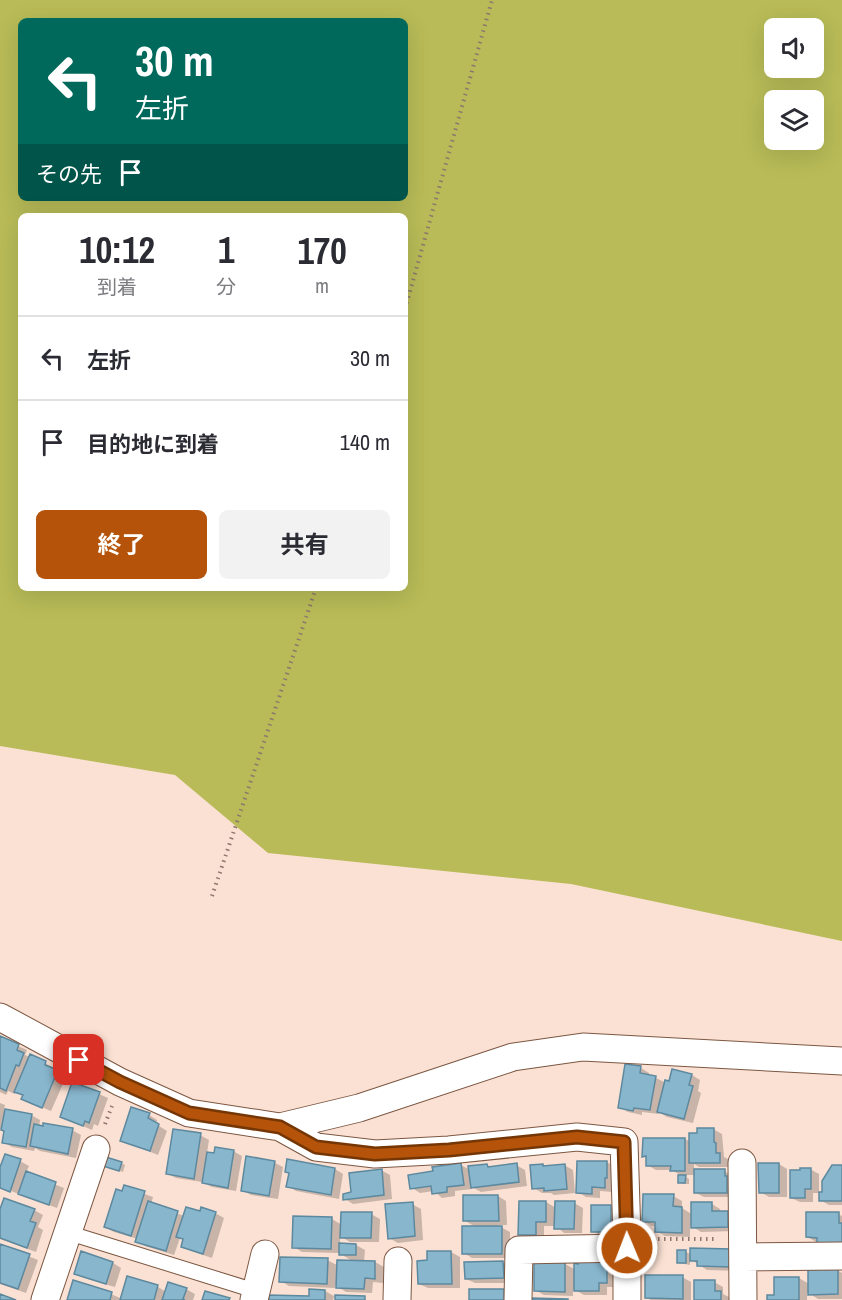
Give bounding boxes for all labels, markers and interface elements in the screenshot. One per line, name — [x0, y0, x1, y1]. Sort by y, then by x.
map controls — [764, 18, 824, 150]
button: sound — [764, 18, 824, 78]
text: 30 m — [135, 33, 214, 89]
icon: left — [36, 42, 114, 120]
text: 左折 — [135, 90, 189, 126]
button: layers — [764, 90, 824, 150]
icon: arrive — [114, 156, 147, 189]
text: その先 — [36, 159, 102, 189]
text: 10:12 — [79, 226, 155, 274]
text: 1 — [218, 226, 234, 274]
text: 170 — [297, 227, 347, 275]
text: m — [315, 272, 329, 299]
text: 到着 — [97, 273, 137, 300]
text: 分 — [216, 273, 236, 300]
icon: left — [36, 342, 69, 375]
text: 30 m — [350, 343, 390, 373]
text: 左折 — [87, 345, 131, 375]
icon: arrive — [36, 426, 69, 459]
text: 140 m — [340, 427, 390, 457]
text: 目的地に到着 — [87, 429, 219, 459]
button: 終了 — [36, 510, 207, 579]
button: 共有 — [219, 510, 390, 579]
pin — [53, 1034, 104, 1085]
icon: arrive — [62, 1043, 95, 1076]
position arrow — [595, 1216, 659, 1280]

